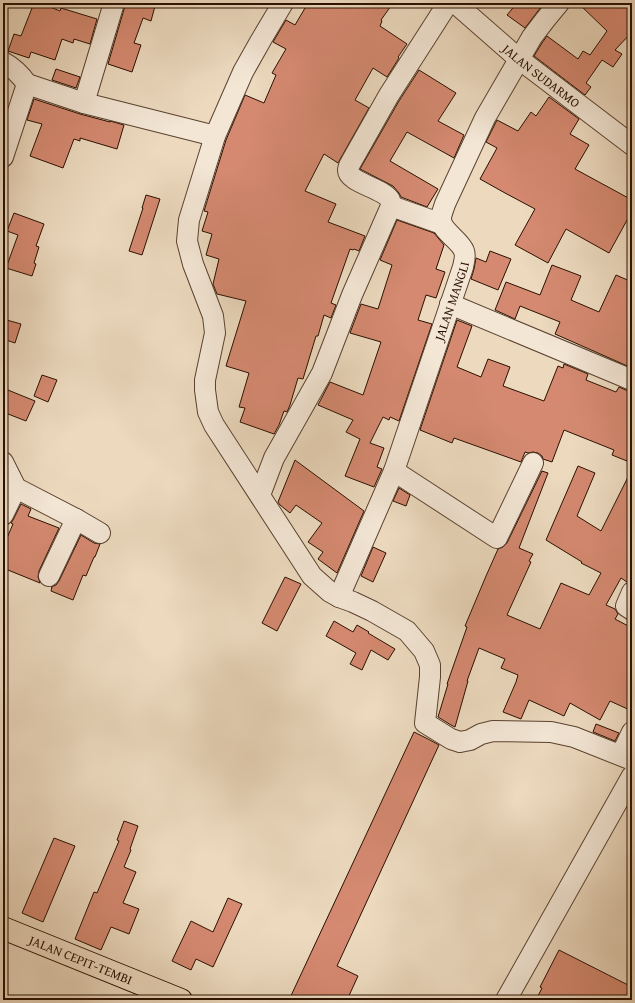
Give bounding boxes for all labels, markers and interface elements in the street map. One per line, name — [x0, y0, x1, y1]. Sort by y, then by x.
street label: JALAN SUDARMO — [497, 38, 584, 112]
street label: JALAN MANGLI — [429, 260, 474, 345]
street label: JALAN CEPIT-TEMBI — [24, 930, 135, 989]

